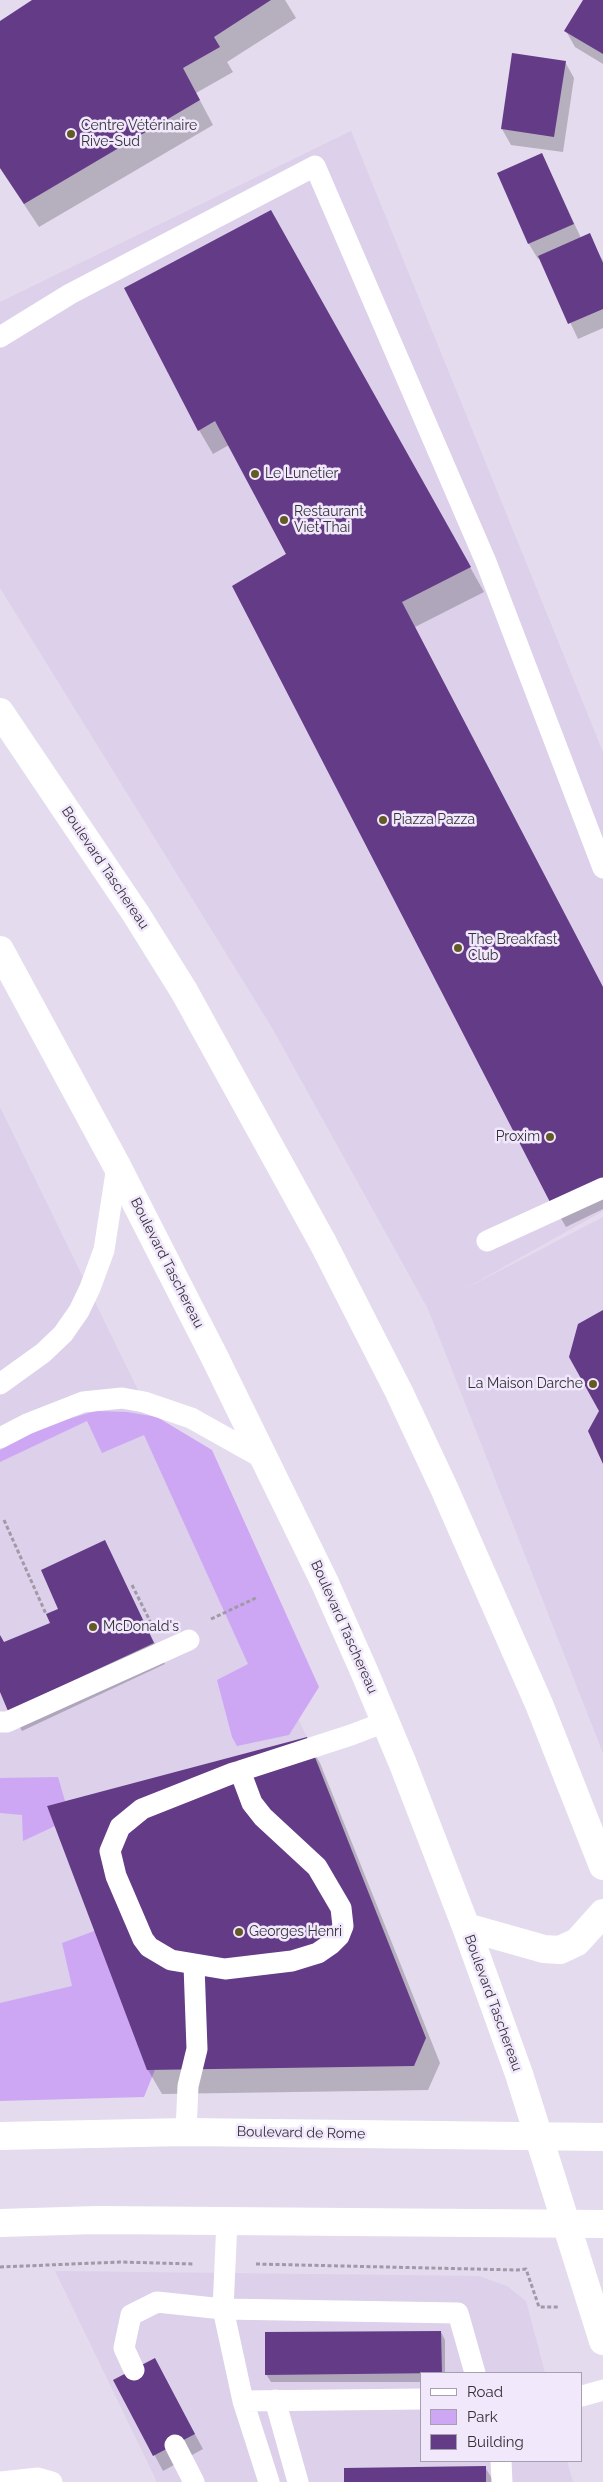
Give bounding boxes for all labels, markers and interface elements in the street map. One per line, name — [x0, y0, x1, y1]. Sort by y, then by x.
place label: Centre Vétérinaire Rive-Sud — [81, 118, 197, 150]
marker: Centre Vétérinaire Rive-Sud — [65, 128, 77, 140]
place label: Le Lunetier — [265, 466, 338, 482]
marker: Le Lunetier — [249, 468, 261, 480]
place label: Restaurant Viet Thai — [294, 504, 364, 536]
marker: Restaurant Viet Thai — [278, 514, 290, 526]
street label: Boulevard Taschereau — [58, 804, 152, 932]
place label: Piazza Pazza — [393, 812, 475, 828]
marker: Piazza Pazza — [377, 814, 389, 826]
place label: The Breakfast Club — [468, 932, 557, 964]
marker: The Breakfast Club — [452, 942, 464, 954]
place label: Proxim — [496, 1129, 540, 1145]
marker: Proxim — [544, 1131, 556, 1143]
street label: Boulevard Taschereau — [127, 1195, 207, 1331]
place label: La Maison Darche — [468, 1376, 583, 1392]
marker: La Maison Darche — [587, 1378, 599, 1390]
street label: Boulevard Taschereau — [307, 1558, 381, 1696]
place label: McDonald's — [103, 1619, 179, 1635]
marker: McDonald's — [87, 1621, 99, 1633]
place label: Georges Henri — [249, 1924, 342, 1940]
marker: Georges Henri — [233, 1926, 245, 1938]
street label: Boulevard Taschereau — [460, 1932, 526, 2074]
street label: Boulevard de Rome — [237, 2123, 365, 2143]
legend — [420, 2372, 583, 2462]
text: Road — [467, 2383, 503, 2401]
text: Park — [467, 2408, 498, 2426]
text: Building — [467, 2433, 524, 2451]

